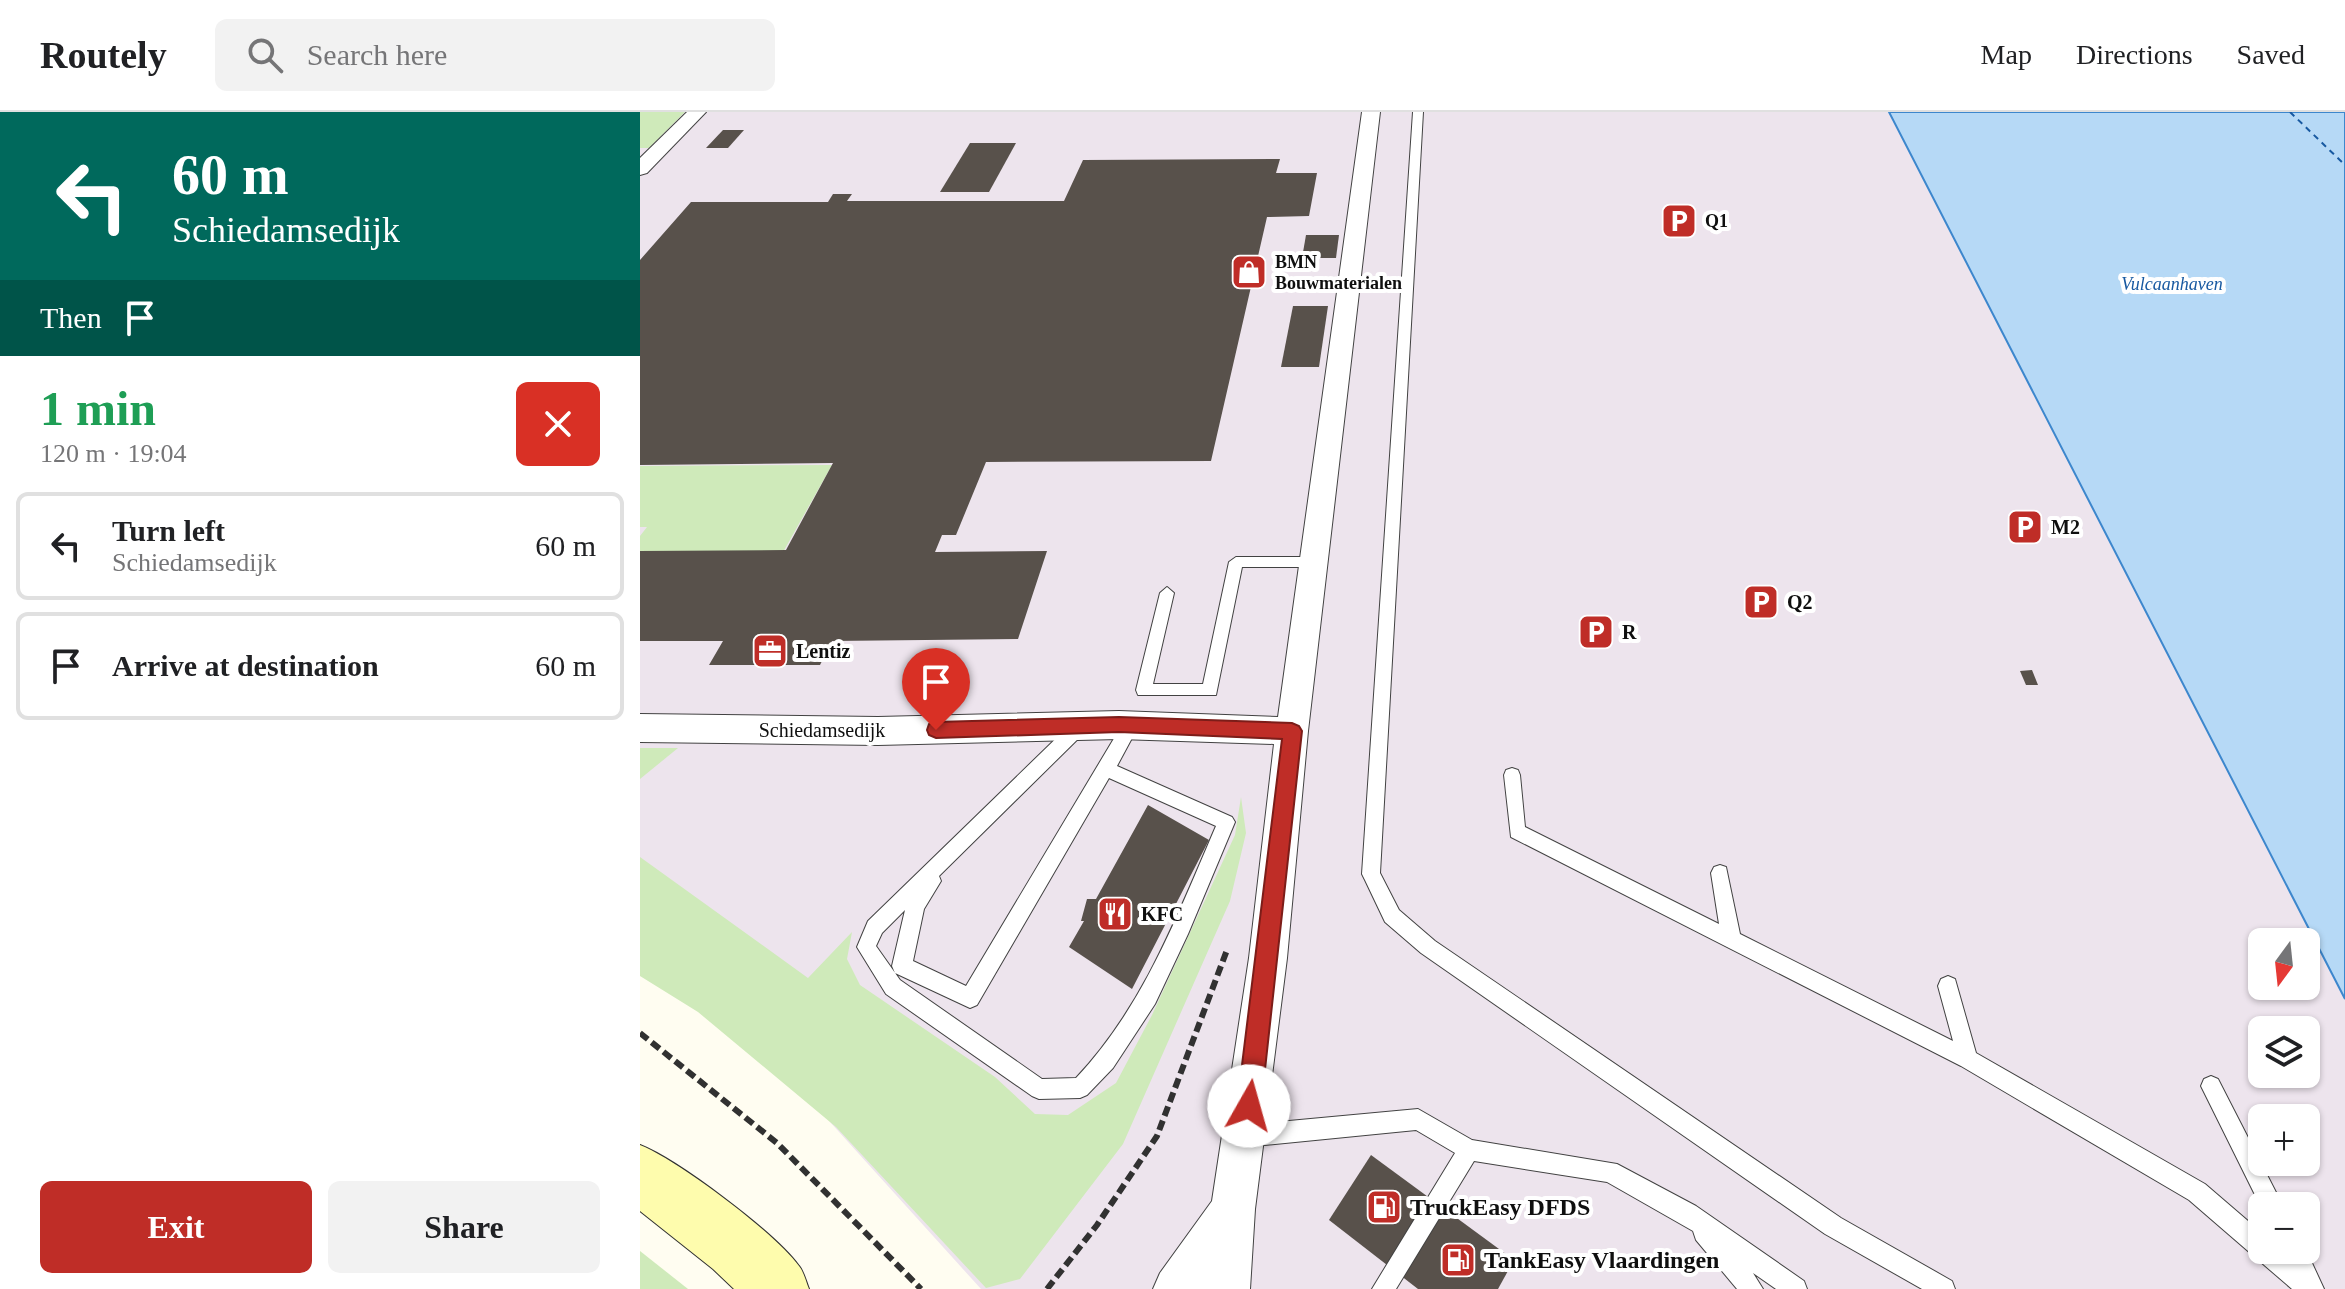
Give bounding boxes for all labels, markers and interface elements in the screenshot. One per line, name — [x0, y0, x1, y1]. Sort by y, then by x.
search box — [215, 19, 775, 91]
icon: search — [243, 33, 287, 77]
text: Routely — [40, 34, 167, 76]
text: Search here — [307, 38, 447, 71]
text: Map — [1981, 39, 2032, 70]
text: Directions — [2076, 39, 2193, 70]
text: Saved — [2237, 39, 2305, 70]
icon: left — [40, 144, 144, 248]
text: 60 m — [172, 144, 289, 206]
parking icon: Q1 — [1660, 202, 1698, 240]
text: Schiedamsedijk — [172, 210, 400, 250]
place label: Q1 — [1705, 211, 1728, 231]
place label: BMN Bouwmaterialen — [1275, 252, 1402, 293]
shop icon: BMN Bouwmaterialen — [1230, 253, 1268, 291]
water label: Vulcaanhaven — [2121, 274, 2223, 294]
icon: arrive — [118, 296, 162, 340]
text: Then — [40, 301, 102, 334]
text: 1 min — [40, 382, 156, 435]
button: close — [516, 382, 600, 466]
text: 120 m · 19:04 — [40, 439, 187, 468]
parking icon: M2 — [2006, 508, 2044, 546]
text: Turn left — [112, 514, 225, 547]
place label: M2 — [2051, 516, 2080, 538]
icon: left — [44, 524, 88, 568]
text: 60 m — [535, 529, 596, 562]
text: Schiedamsedijk — [112, 548, 277, 577]
parking icon: Q2 — [1742, 583, 1780, 621]
place label: Q2 — [1787, 591, 1813, 613]
parking icon: R — [1577, 613, 1615, 651]
place label: R — [1622, 621, 1637, 643]
office icon: Lentiz — [751, 632, 789, 670]
place label: Lentiz — [796, 640, 851, 662]
icon: arrive — [44, 644, 88, 688]
pin — [902, 648, 970, 730]
text: Arrive at destination — [112, 649, 379, 682]
text: 60 m — [535, 649, 596, 682]
icon: arrive — [914, 660, 958, 704]
street label: Schiedamsedijk — [759, 719, 885, 742]
restaurant icon: KFC — [1096, 895, 1134, 933]
place label: KFC — [1141, 903, 1183, 925]
north arrow — [2248, 928, 2320, 1000]
map controls — [2248, 928, 2320, 1264]
button: layers — [2248, 1016, 2320, 1088]
position arrow — [1207, 1064, 1291, 1148]
button: + — [2248, 1104, 2320, 1176]
button: Exit — [40, 1181, 312, 1273]
button: Share — [328, 1181, 600, 1273]
fuel station icon: TruckEasy DFDS — [1365, 1188, 1403, 1226]
button: − — [2248, 1192, 2320, 1264]
place label: TruckEasy DFDS — [1410, 1194, 1590, 1220]
fuel station icon: TankEasy Vlaardingen — [1439, 1241, 1477, 1279]
place label: TankEasy Vlaardingen — [1484, 1247, 1719, 1273]

